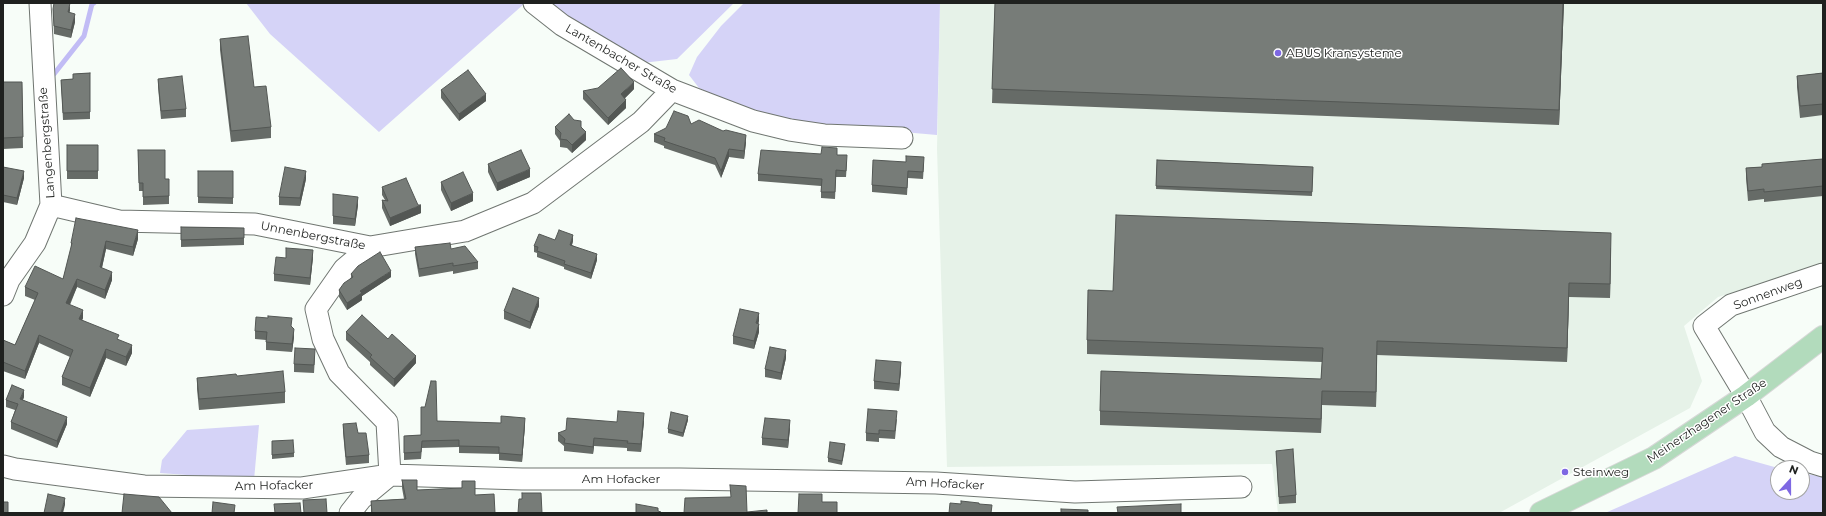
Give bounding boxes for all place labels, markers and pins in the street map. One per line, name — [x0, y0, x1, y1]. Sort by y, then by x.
place label: ABUS Kransysteme — [1286, 46, 1402, 60]
marker: ABUS Kransysteme — [1273, 48, 1283, 58]
place label: Steinweg — [1573, 465, 1629, 479]
marker: Steinweg — [1560, 467, 1570, 477]

